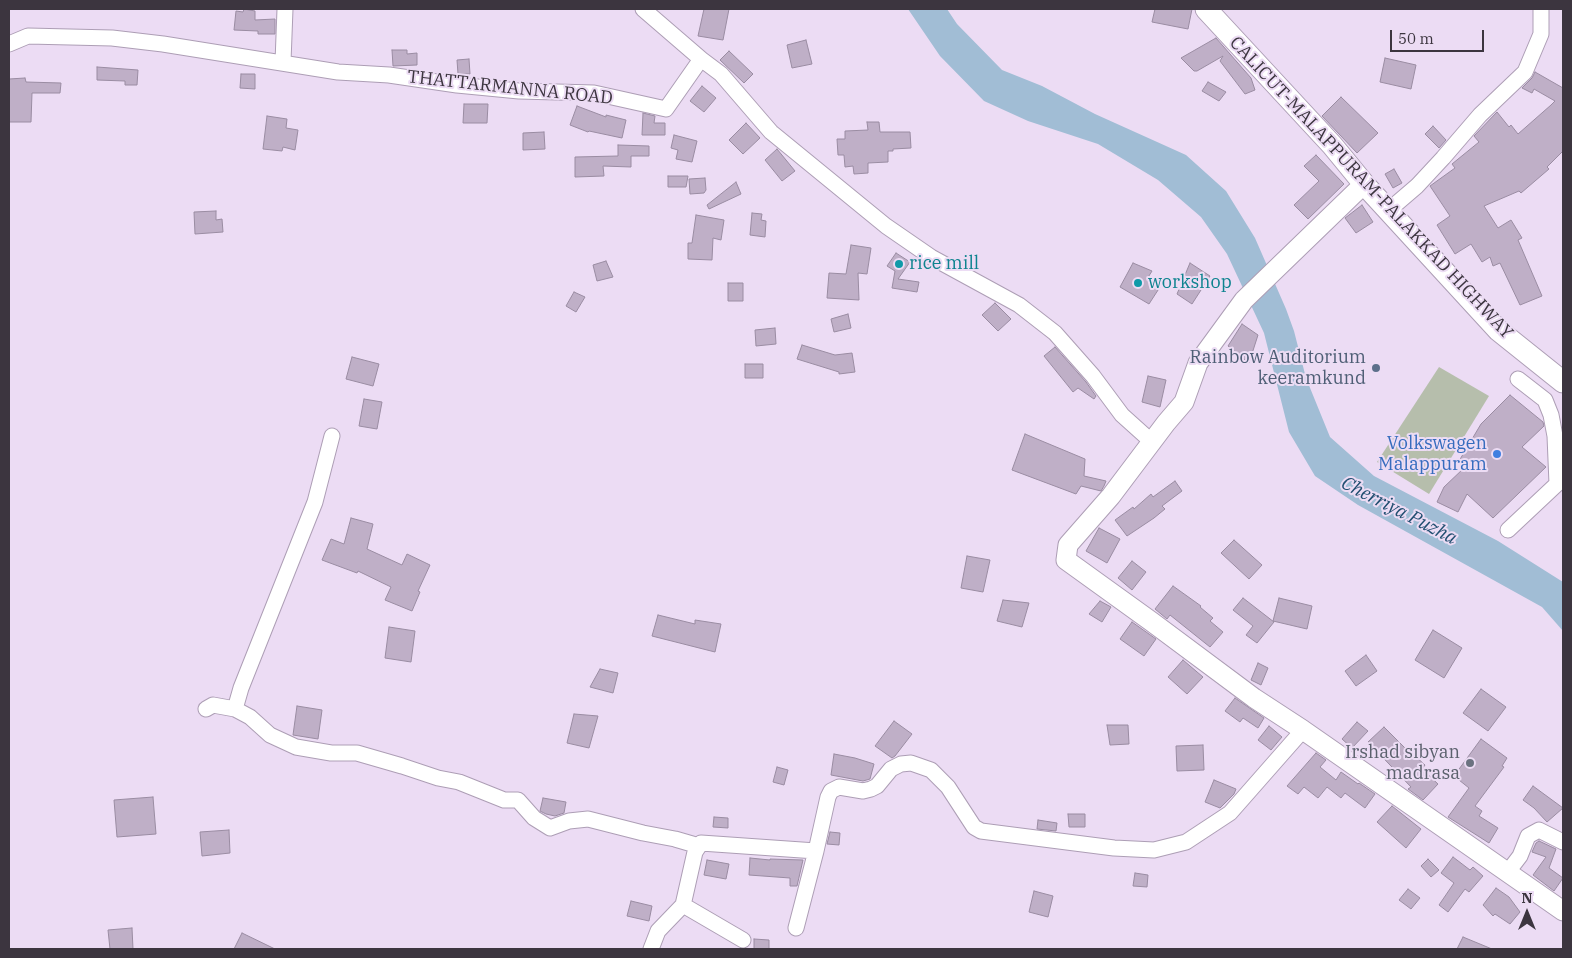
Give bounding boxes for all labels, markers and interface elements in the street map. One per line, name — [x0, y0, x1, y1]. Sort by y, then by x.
scale bar — [1392, 20, 1486, 52]
text: 50 m — [1398, 29, 1434, 48]
street label: CALICUT-MALAPPURAM-PALAKKAD HIGHWAY — [1225, 32, 1517, 344]
street label: THATTARMANNA ROAD — [406, 66, 614, 110]
place label: rice mill — [909, 253, 979, 275]
marker: rice mill — [893, 258, 905, 270]
place label: workshop — [1148, 272, 1232, 294]
marker: workshop — [1132, 277, 1144, 289]
place label: Rainbow Auditorium keeramkund — [1190, 347, 1366, 389]
marker: Rainbow Auditorium keeramkund — [1370, 362, 1382, 374]
place label: Volkswagen Malappuram — [1378, 433, 1487, 476]
marker: Volkswagen Malappuram — [1491, 448, 1503, 460]
water label: Cherriya Puzha — [1337, 472, 1461, 550]
place label: Irshad sibyan madrasa — [1345, 742, 1460, 784]
marker: Irshad sibyan madrasa — [1464, 757, 1476, 769]
north arrow — [1502, 888, 1552, 938]
text: N — [1521, 889, 1533, 907]

